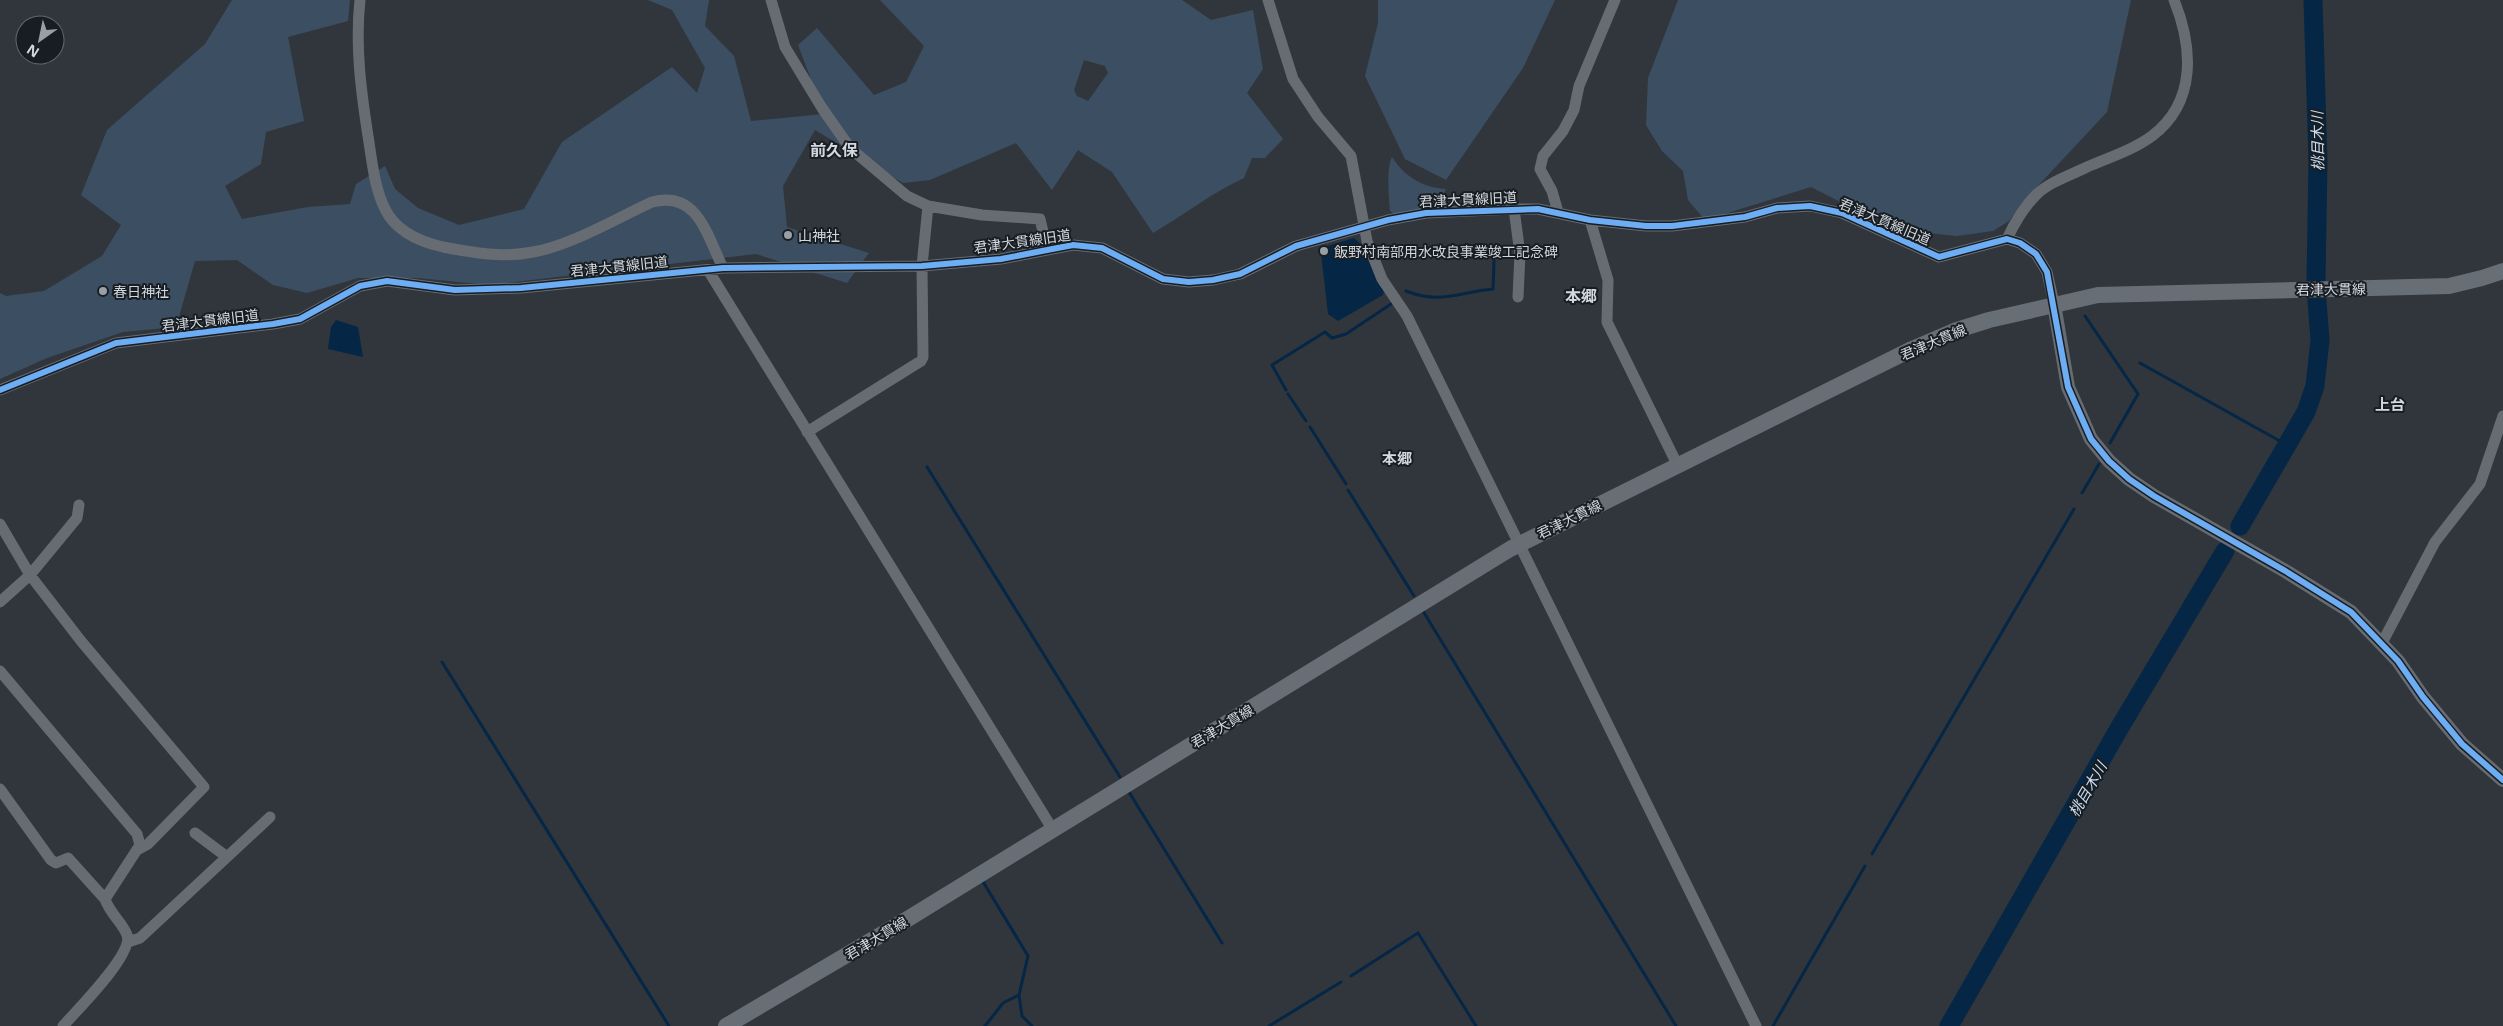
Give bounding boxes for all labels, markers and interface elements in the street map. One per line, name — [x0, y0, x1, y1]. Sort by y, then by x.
north arrow — [15, 15, 65, 65]
text: N — [23, 40, 43, 62]
water label: 桃目木川 — [2306, 109, 2328, 171]
district label: 前久保 — [810, 139, 858, 161]
street label: 君津大貫線旧道 — [1419, 187, 1517, 211]
street label: 君津大貫線旧道 — [1836, 193, 1934, 249]
street label: 君津大貫線旧道 — [972, 225, 1072, 257]
place label: 山神社 — [798, 226, 840, 245]
marker: 山神社 — [782, 229, 794, 241]
place label: 飯野村南部用水改良事業竣工記念碑 — [1334, 242, 1558, 261]
marker: 飯野村南部用水改良事業竣工記念碑 — [1318, 245, 1330, 257]
street label: 君津大貫線旧道 — [569, 251, 669, 281]
street label: 君津大貫線 — [2296, 279, 2366, 299]
place label: 春日神社 — [113, 282, 169, 301]
marker: 春日神社 — [97, 285, 109, 297]
district label: 本郷 — [1565, 285, 1597, 307]
street label: 君津大貫線旧道 — [160, 305, 260, 335]
street label: 君津大貫線 — [1897, 320, 1969, 364]
district label: 上台 — [2375, 394, 2405, 414]
district label: 本郷 — [1382, 448, 1412, 468]
street label: 君津大貫線 — [1533, 495, 1605, 543]
street label: 君津大貫線 — [1187, 700, 1257, 752]
water label: 桃目木川 — [2063, 756, 2112, 820]
street label: 君津大貫線 — [841, 912, 911, 964]

